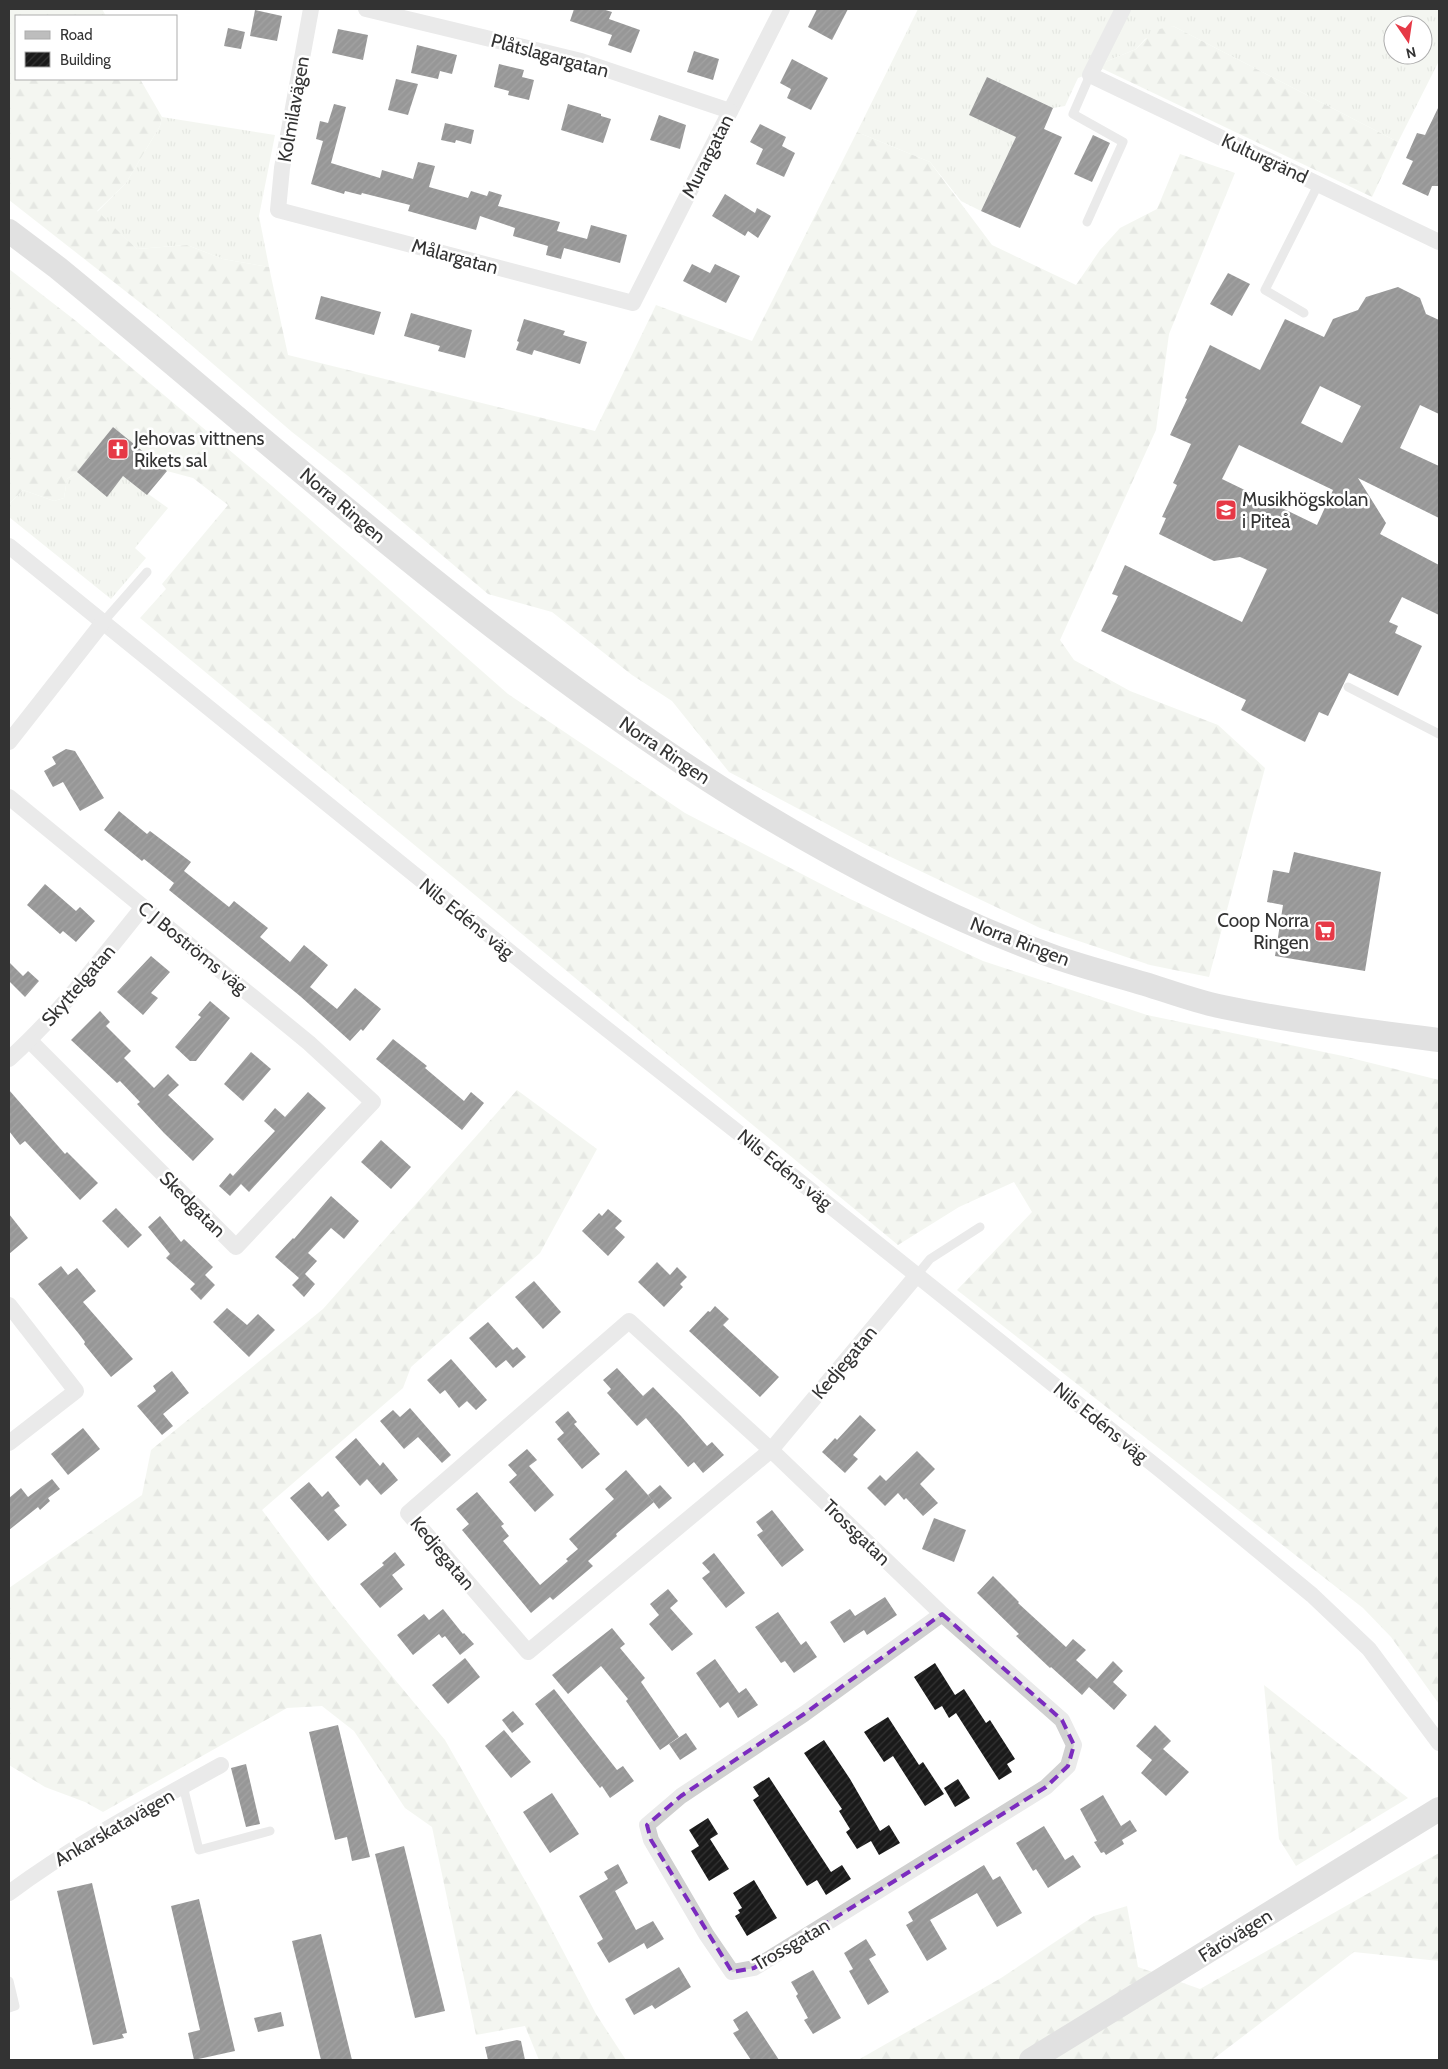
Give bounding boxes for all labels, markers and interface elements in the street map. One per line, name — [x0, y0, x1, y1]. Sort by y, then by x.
legend — [15, 15, 178, 80]
north arrow — [1383, 15, 1433, 65]
text: Road — [60, 26, 93, 44]
street label: Plåtslagargatan — [488, 29, 611, 82]
text: N — [1404, 43, 1418, 63]
text: Building — [60, 51, 111, 69]
street label: Kolmilavägen — [273, 54, 314, 164]
street label: Murargatan — [677, 111, 738, 202]
street label: Kulturgränd — [1218, 128, 1312, 188]
street label: Målargatan — [409, 234, 501, 279]
place label: Jehovas vittnens Rikets sal — [133, 427, 265, 472]
church icon: Jehovas vittnens Rikets sal — [106, 437, 130, 461]
street label: Norra Ringen — [295, 463, 390, 548]
place label: Musikhögskolan i Piteå — [1242, 488, 1368, 533]
school or university icon: Musikhögskolan i Piteå — [1214, 498, 1238, 522]
street label: Norra Ringen — [615, 712, 715, 789]
street label: Nils Edéns väg — [415, 873, 519, 964]
street label: C J Boströms väg — [133, 896, 252, 999]
place label: Coop Norra Ringen — [1217, 909, 1309, 954]
street label: Norra Ringen — [967, 912, 1073, 971]
supermarket icon: Coop Norra Ringen — [1313, 919, 1337, 943]
street label: Skyttelgatan — [37, 940, 120, 1031]
street label: Nils Edéns väg — [733, 1124, 837, 1215]
street label: Skedgatan — [155, 1167, 230, 1242]
street label: Kedjegatan — [807, 1321, 882, 1404]
street label: Nils Edéns väg — [1049, 1377, 1153, 1468]
street label: Trossgatan — [818, 1495, 895, 1570]
street label: Kedjegatan — [405, 1512, 480, 1595]
street label: Ankarskatavägen — [50, 1784, 178, 1871]
street label: Fårövägen — [1194, 1904, 1276, 1967]
street label: Trossgatan — [749, 1913, 834, 1976]

